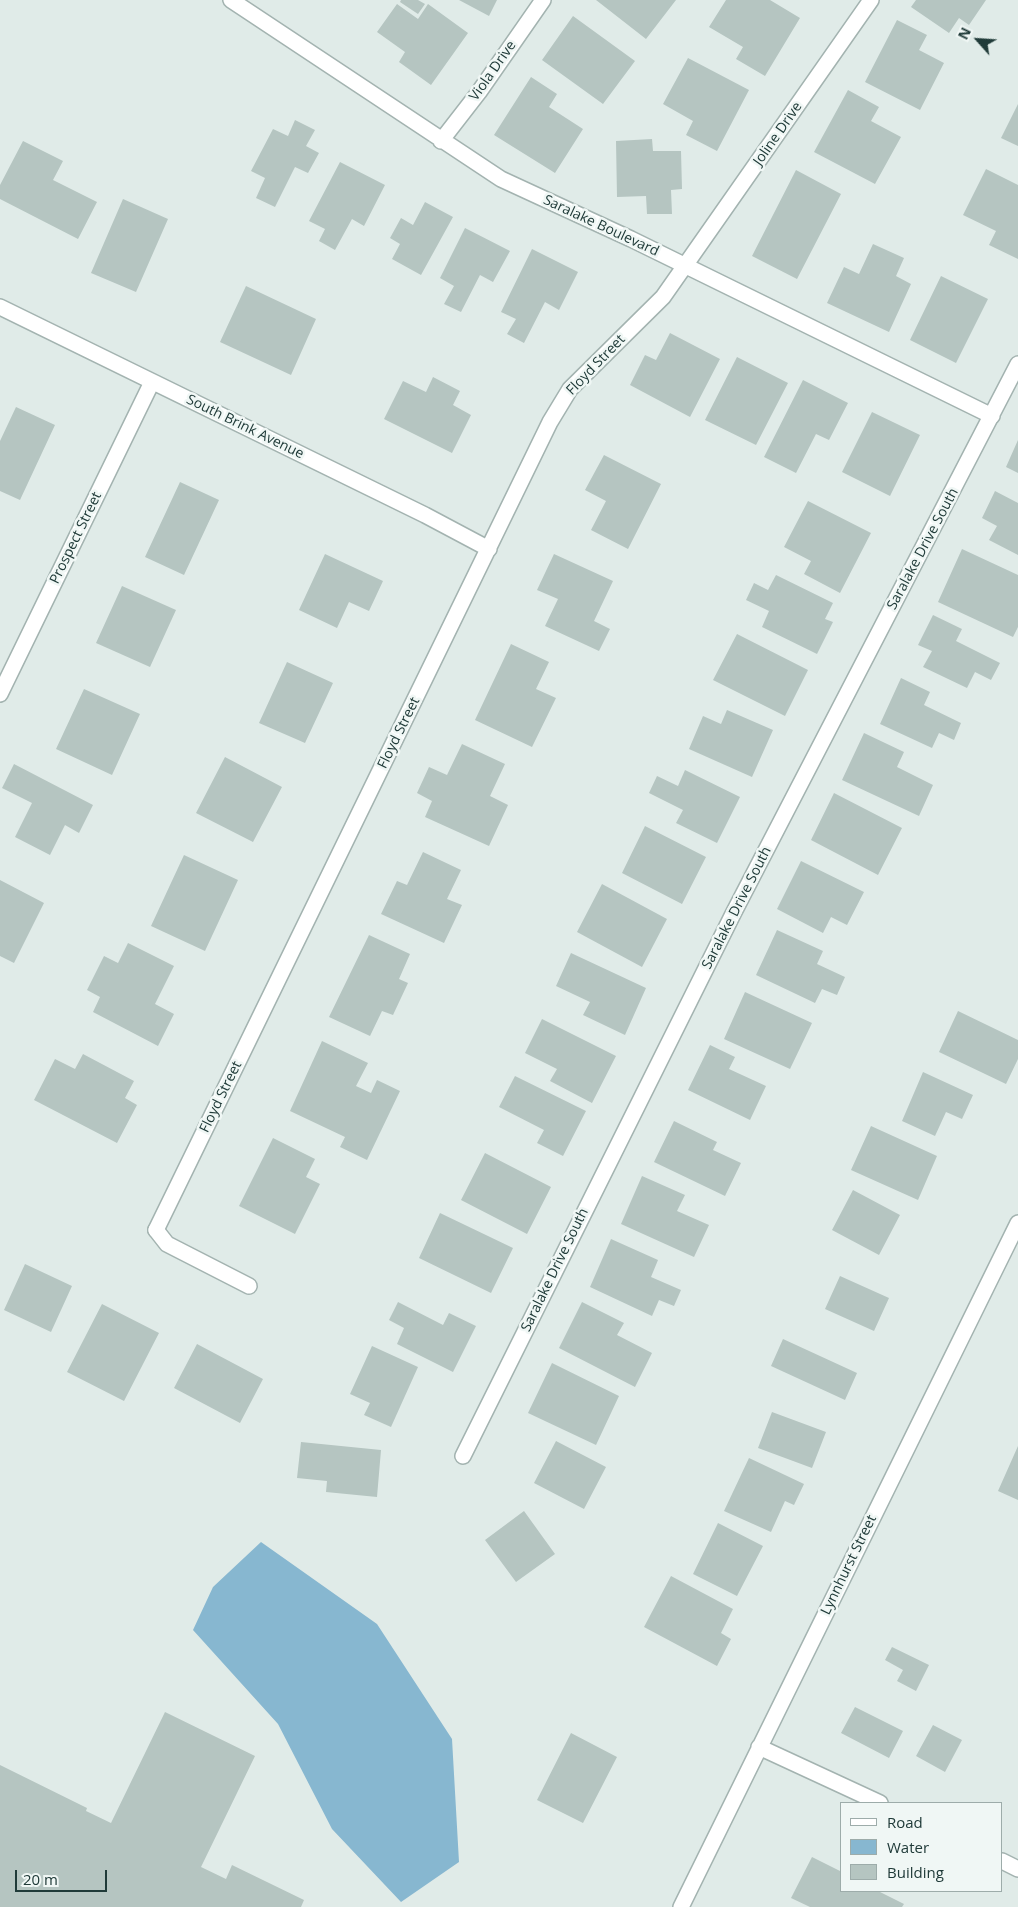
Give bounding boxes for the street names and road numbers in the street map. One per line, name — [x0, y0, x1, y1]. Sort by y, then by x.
street label: Viola Drive — [466, 38, 520, 104]
street label: Joline Drive — [750, 99, 806, 169]
street label: Saralake Boulevard — [541, 192, 661, 260]
street label: Floyd Street — [563, 331, 629, 399]
street label: South Brink Avenue — [184, 391, 306, 463]
street label: Saralake Drive South — [884, 485, 962, 613]
street label: Prospect Street — [47, 489, 105, 587]
street label: Floyd Street — [374, 694, 424, 772]
street label: Saralake Drive South — [699, 844, 775, 972]
street label: Floyd Street — [196, 1058, 246, 1136]
street label: Saralake Drive South — [518, 1206, 592, 1334]
street label: Lynnhurst Street — [818, 1512, 880, 1618]

